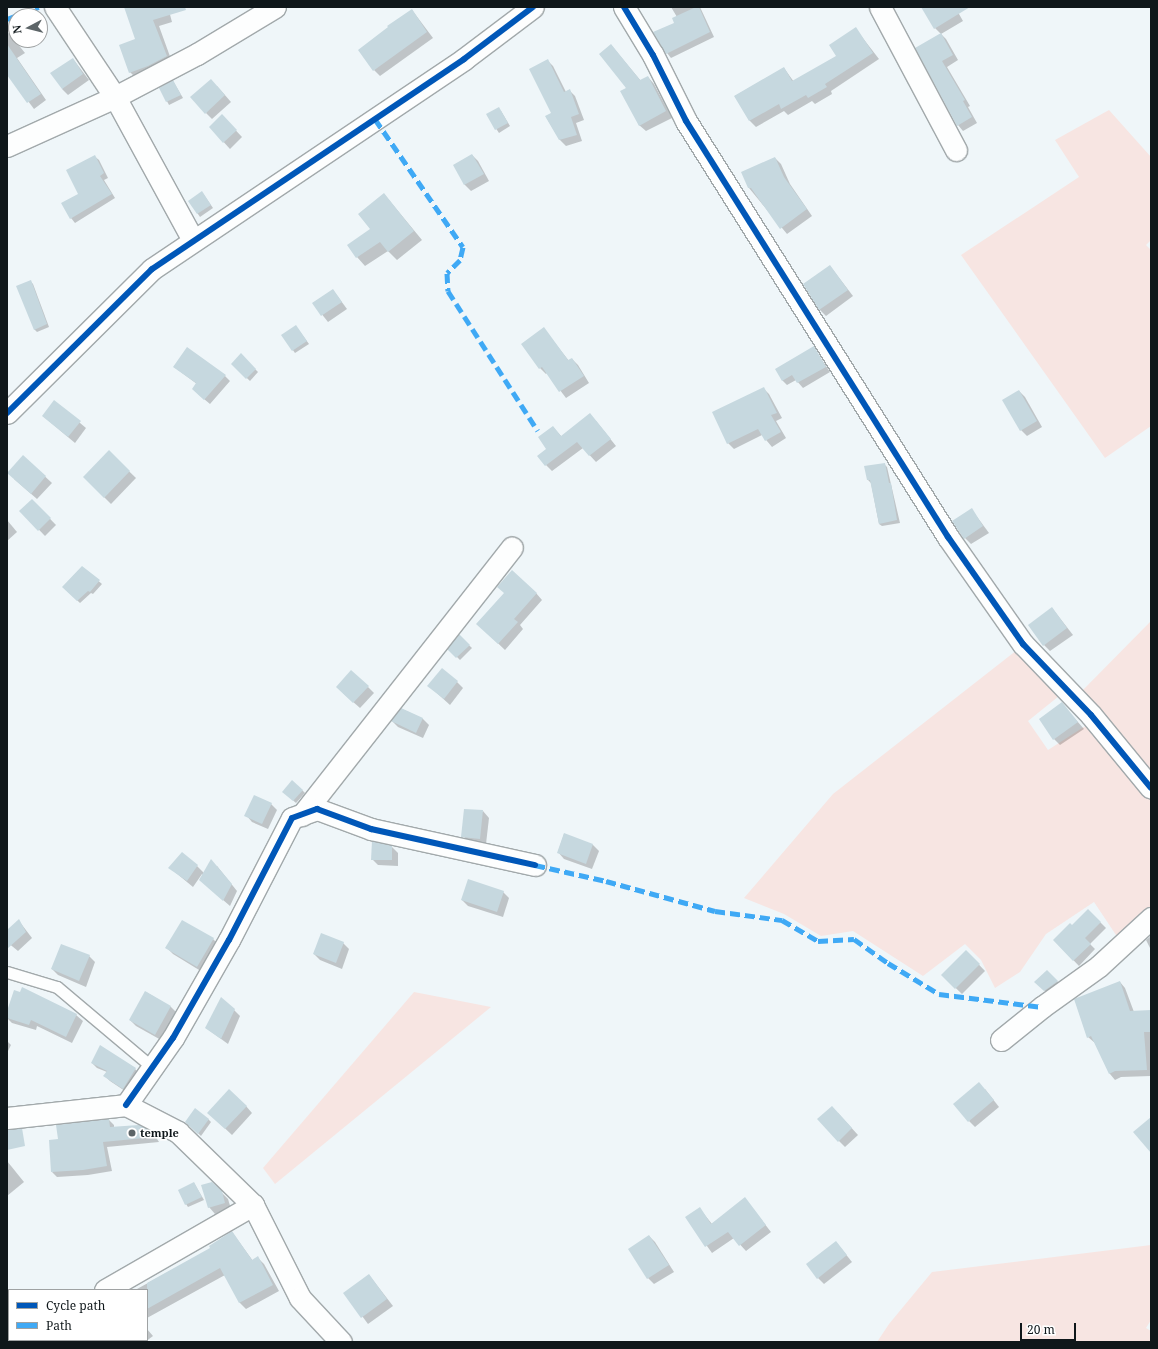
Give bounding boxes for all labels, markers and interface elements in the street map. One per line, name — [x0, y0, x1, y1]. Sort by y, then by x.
north arrow — [8, 8, 48, 48]
text: N — [9, 24, 25, 35]
place label: temple — [140, 1126, 179, 1140]
marker: temple — [127, 1128, 137, 1138]
legend — [8, 1289, 148, 1341]
text: Cycle path — [46, 1297, 105, 1314]
scale bar — [1022, 1315, 1078, 1341]
text: Path — [46, 1317, 72, 1334]
text: 20 m — [1027, 1321, 1055, 1338]

